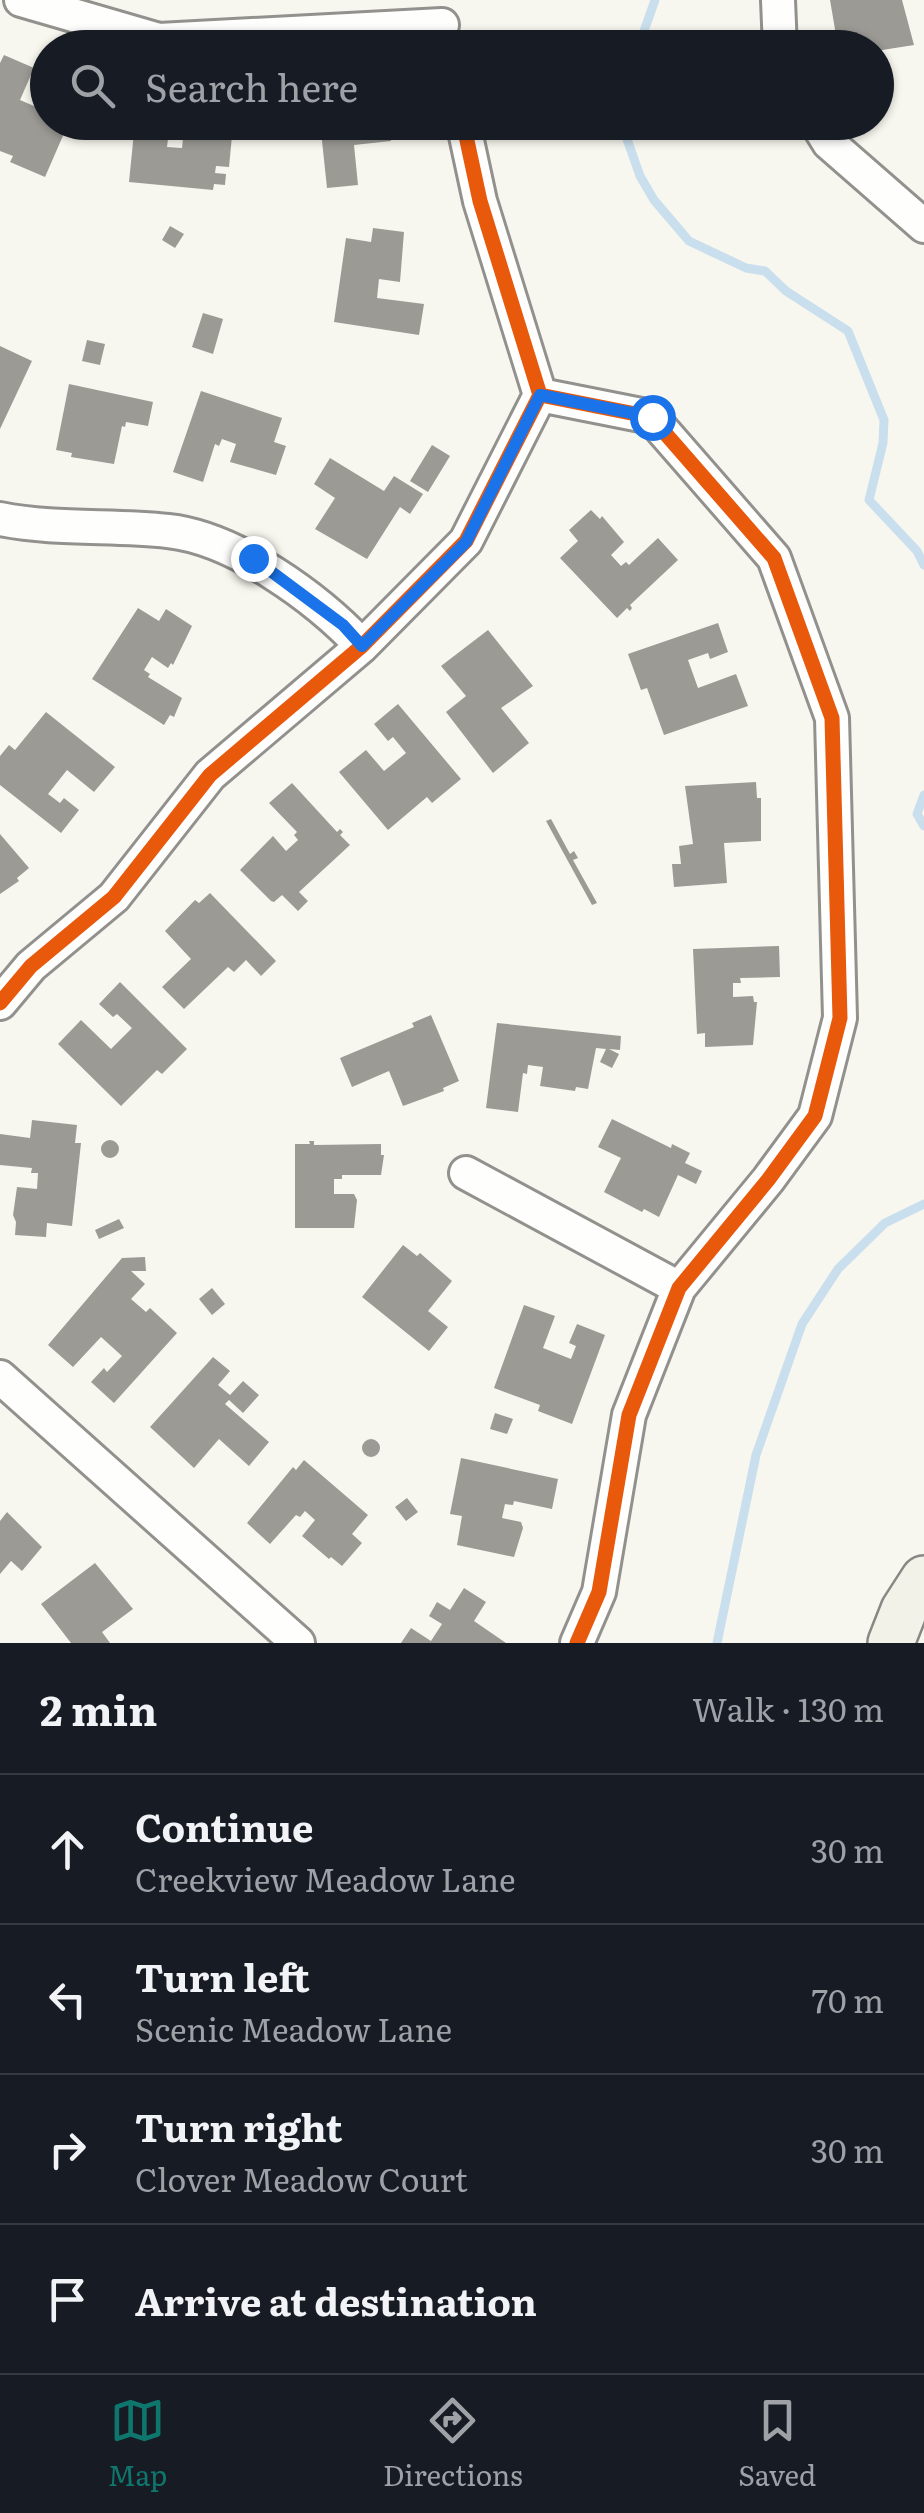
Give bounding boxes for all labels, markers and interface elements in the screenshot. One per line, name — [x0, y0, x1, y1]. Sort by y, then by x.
search box — [30, 30, 894, 140]
text: Search here — [145, 57, 358, 114]
icon: search — [65, 58, 120, 113]
route start — [630, 395, 676, 441]
route end — [231, 536, 277, 582]
text: 2 min — [40, 1677, 157, 1739]
text: Walk · 130 m — [692, 1684, 884, 1732]
text: Continue — [135, 1797, 313, 1854]
icon: ahead — [40, 1822, 95, 1877]
text: 30 m — [811, 1825, 884, 1873]
text: Creekview Meadow Lane — [135, 1854, 516, 1902]
text: Turn left — [135, 1947, 310, 2004]
icon: left — [40, 1972, 95, 2027]
text: 70 m — [812, 1975, 884, 2023]
text: Scenic Meadow Lane — [135, 2004, 452, 2052]
text: Turn right — [135, 2097, 342, 2154]
icon: right — [40, 2122, 95, 2177]
text: 30 m — [811, 2125, 884, 2173]
text: Clover Meadow Court — [135, 2154, 468, 2202]
text: Arrive at destination — [135, 2271, 537, 2328]
icon: arrive — [40, 2272, 95, 2327]
tab: Map — [108, 2393, 167, 2495]
tab: Directions — [383, 2393, 523, 2495]
tab: Saved — [738, 2393, 816, 2495]

